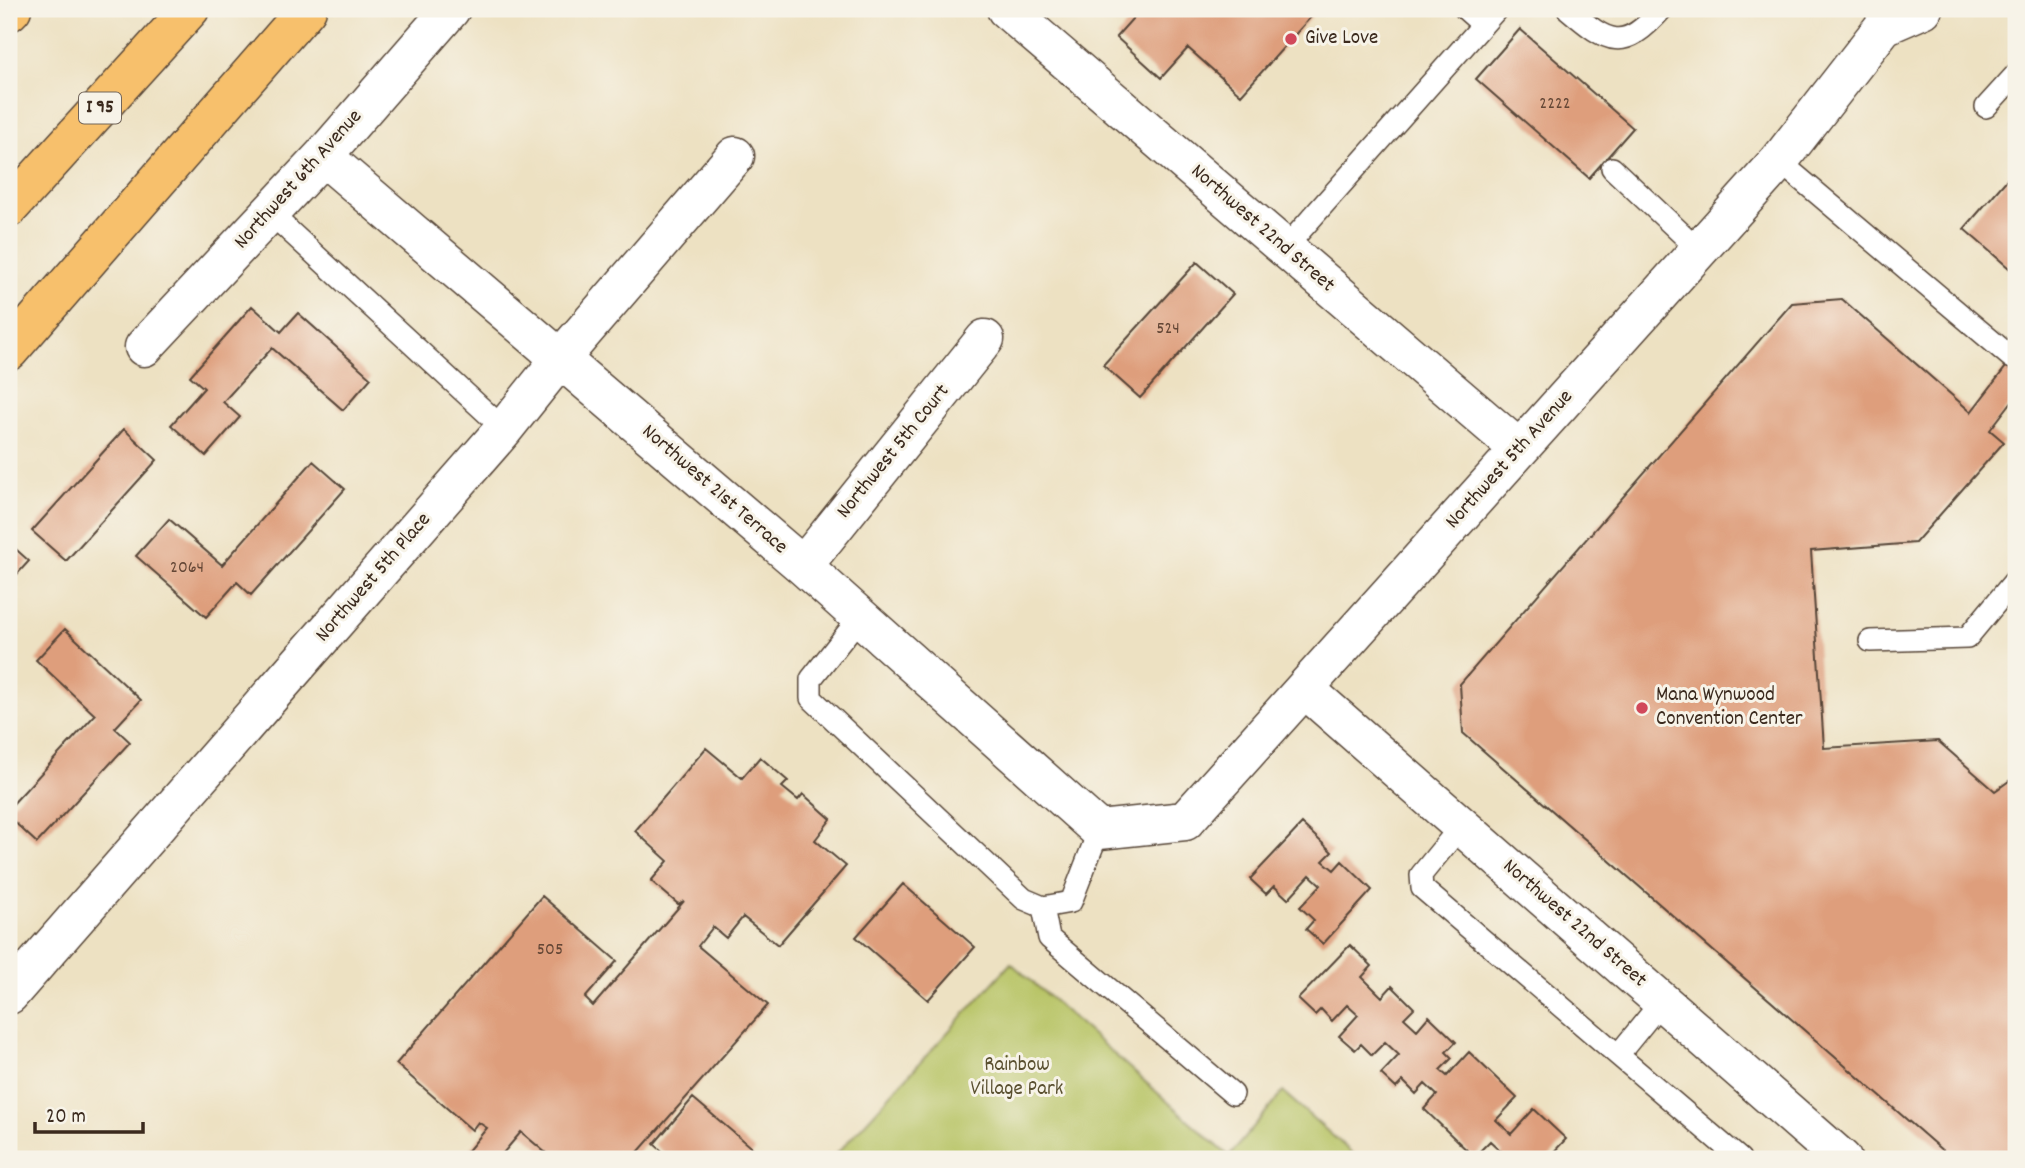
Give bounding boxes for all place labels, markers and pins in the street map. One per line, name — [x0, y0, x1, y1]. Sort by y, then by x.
place label: Give Love — [1305, 24, 1378, 54]
marker: Give Love — [1283, 31, 1299, 47]
place label: Mana Wynwood Convention Center — [1656, 681, 1803, 735]
marker: Mana Wynwood Convention Center — [1634, 700, 1650, 716]

